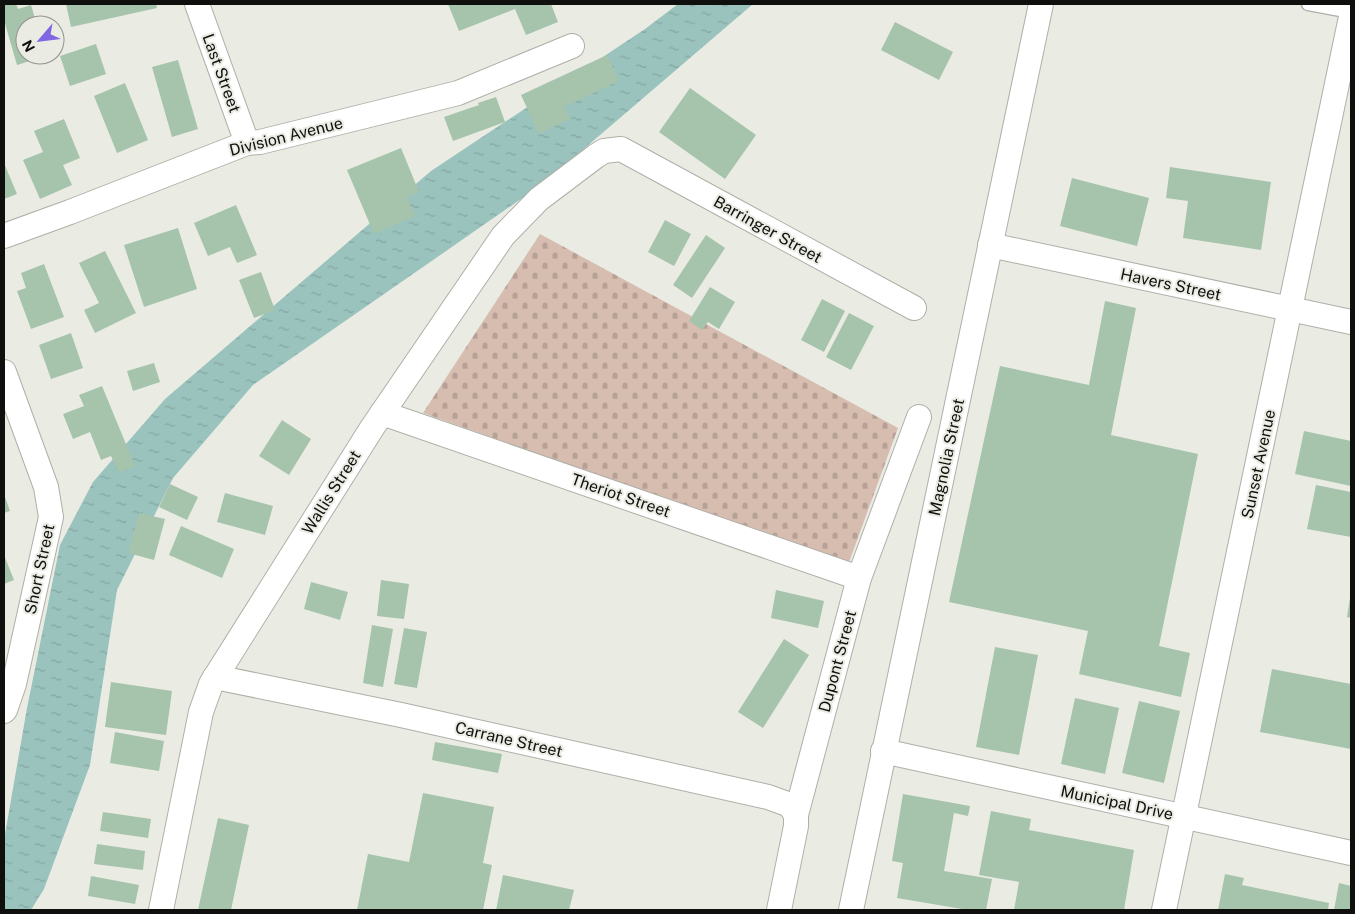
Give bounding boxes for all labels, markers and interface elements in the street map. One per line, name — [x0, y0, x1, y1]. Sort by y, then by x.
north arrow — [15, 15, 65, 65]
street label: Last Street — [198, 31, 245, 115]
text: N — [19, 38, 38, 55]
street label: Division Avenue — [227, 113, 345, 160]
street label: Barringer Street — [710, 192, 825, 267]
street label: Havers Street — [1119, 265, 1223, 304]
street label: Magnolia Street — [925, 397, 968, 517]
street label: Sunset Avenue — [1238, 408, 1279, 520]
street label: Wallis Street — [298, 447, 365, 538]
street label: Theriot Street — [569, 470, 673, 521]
street label: Short Street — [21, 522, 58, 616]
street label: Dupont Street — [815, 608, 860, 714]
street label: Carrane Street — [453, 718, 564, 761]
street label: Municipal Drive — [1059, 781, 1175, 824]

